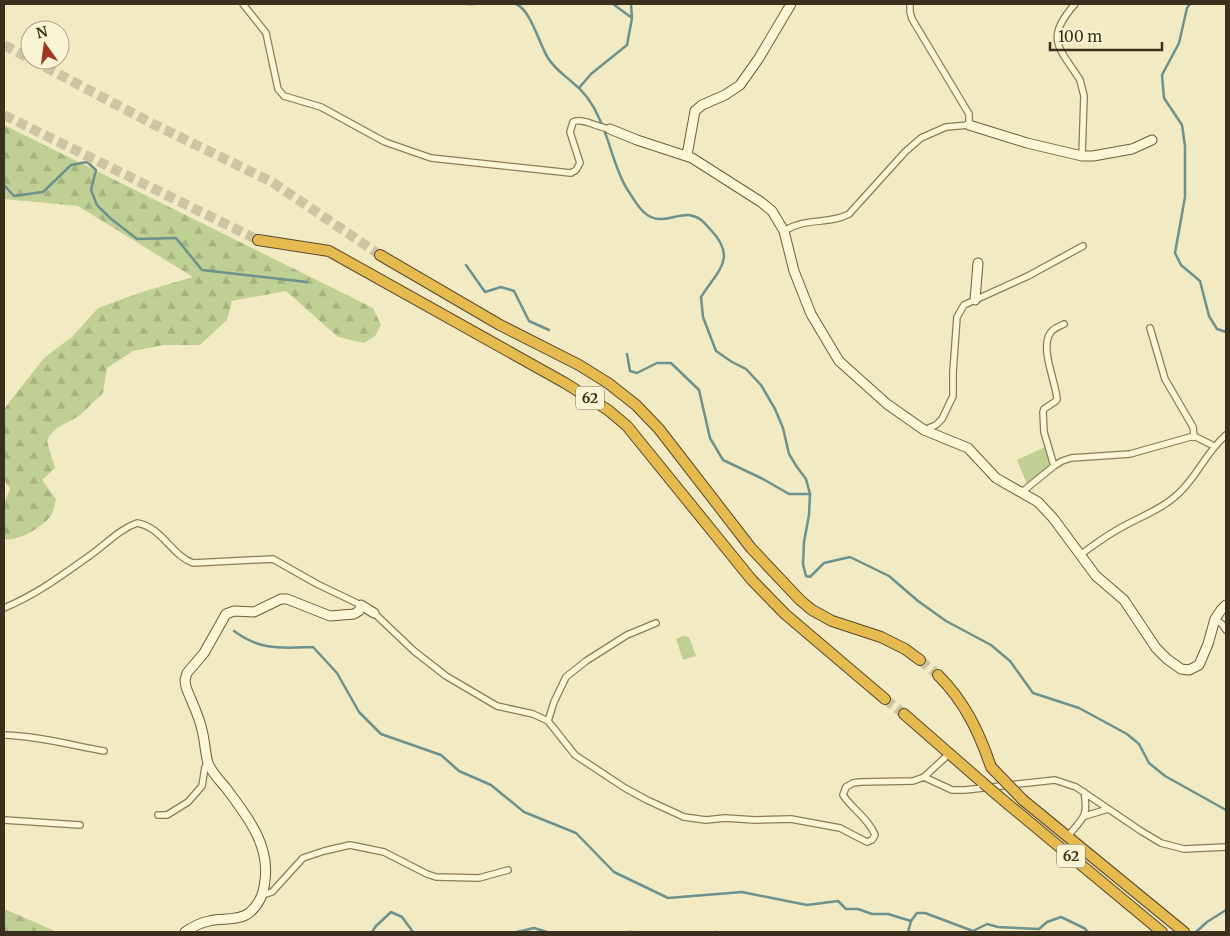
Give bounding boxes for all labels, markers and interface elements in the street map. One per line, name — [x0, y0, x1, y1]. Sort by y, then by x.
north arrow — [20, 20, 70, 70]
scale bar — [1050, 20, 1162, 52]
text: N — [34, 22, 49, 42]
text: 100 m — [1058, 27, 1102, 46]
road number: 62 — [576, 386, 604, 409]
road number: 62 — [1057, 844, 1085, 868]

